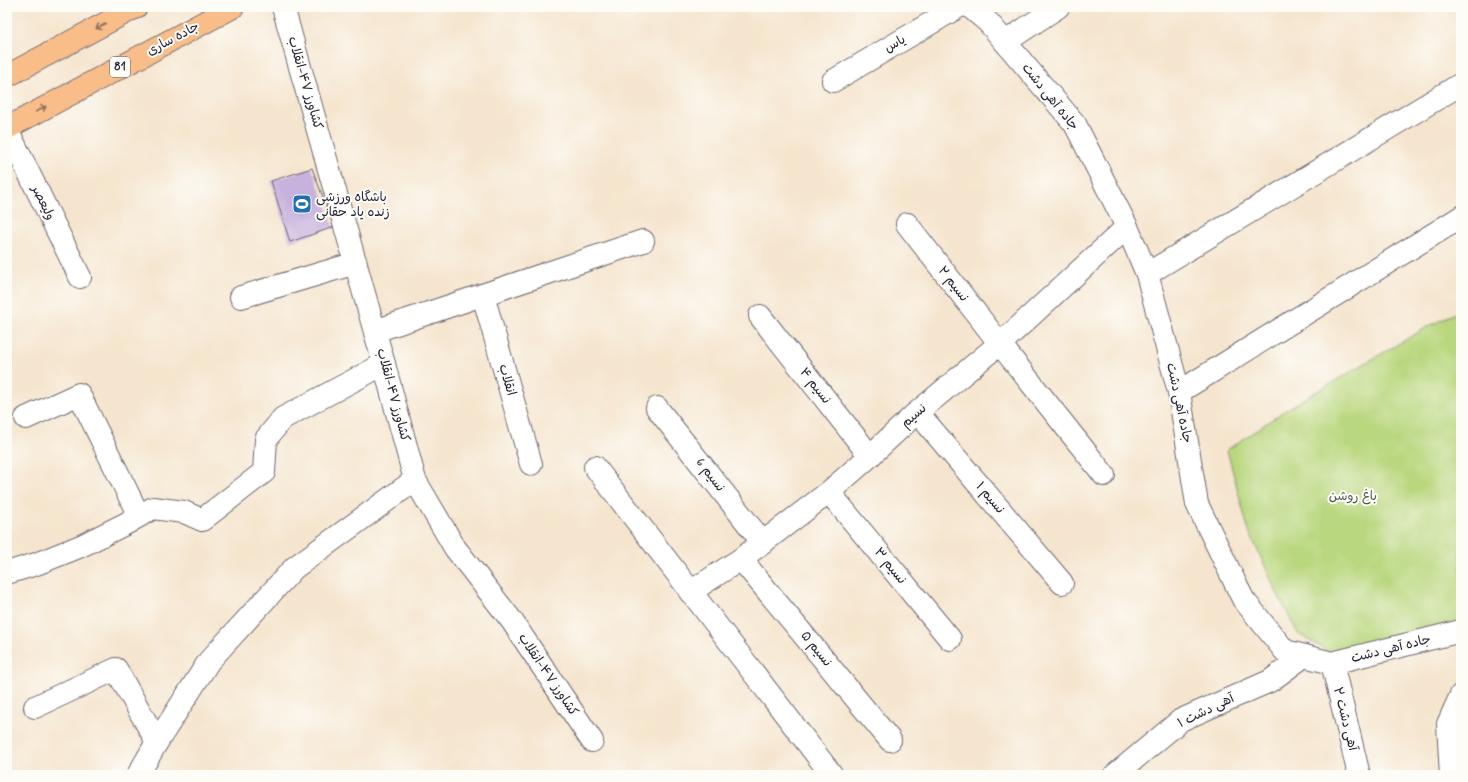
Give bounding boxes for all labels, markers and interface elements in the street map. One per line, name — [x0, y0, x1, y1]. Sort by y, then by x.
street label: جاده ساری — [144, 18, 202, 60]
one-way arrow — [96, 22, 108, 30]
street label: یاس — [881, 31, 909, 57]
street label: کشاورز ۴۷-انقلاب — [284, 34, 327, 132]
road number: 81 — [110, 57, 130, 77]
street label: جاده آهی دشت — [1018, 60, 1082, 134]
one-way arrow — [35, 105, 47, 113]
street label: ولیعصر — [27, 182, 59, 223]
place label: باشگاه ورزشی زنده یاد حقانی — [316, 189, 390, 221]
sports icon: باشگاه ورزشی زنده یاد حقانی — [291, 193, 313, 215]
street label: نسیم ۲ — [933, 263, 972, 306]
street label: کشاورز ۴۷-انقلاب — [372, 346, 414, 444]
street label: جاده آهی دشت — [1162, 361, 1196, 445]
street label: انقلاب — [494, 362, 520, 398]
street label: نسیم ۴ — [795, 364, 835, 408]
street label: نسیم — [898, 400, 931, 432]
street label: نسیم 6 — [691, 455, 729, 496]
street label: نسیم ۱ — [971, 479, 1008, 518]
park label: باغ روشن — [1329, 488, 1377, 505]
street label: نسیم ۳ — [869, 544, 910, 588]
street label: نسیم ۵ — [796, 628, 835, 671]
street label: کشاورز ۴۷-انقلاب — [514, 630, 582, 720]
street label: جاده آهی دشت — [1349, 631, 1433, 667]
street label: آهی دشت ۲ — [1329, 685, 1361, 753]
street label: آهی دشت ۱ — [1175, 690, 1238, 732]

